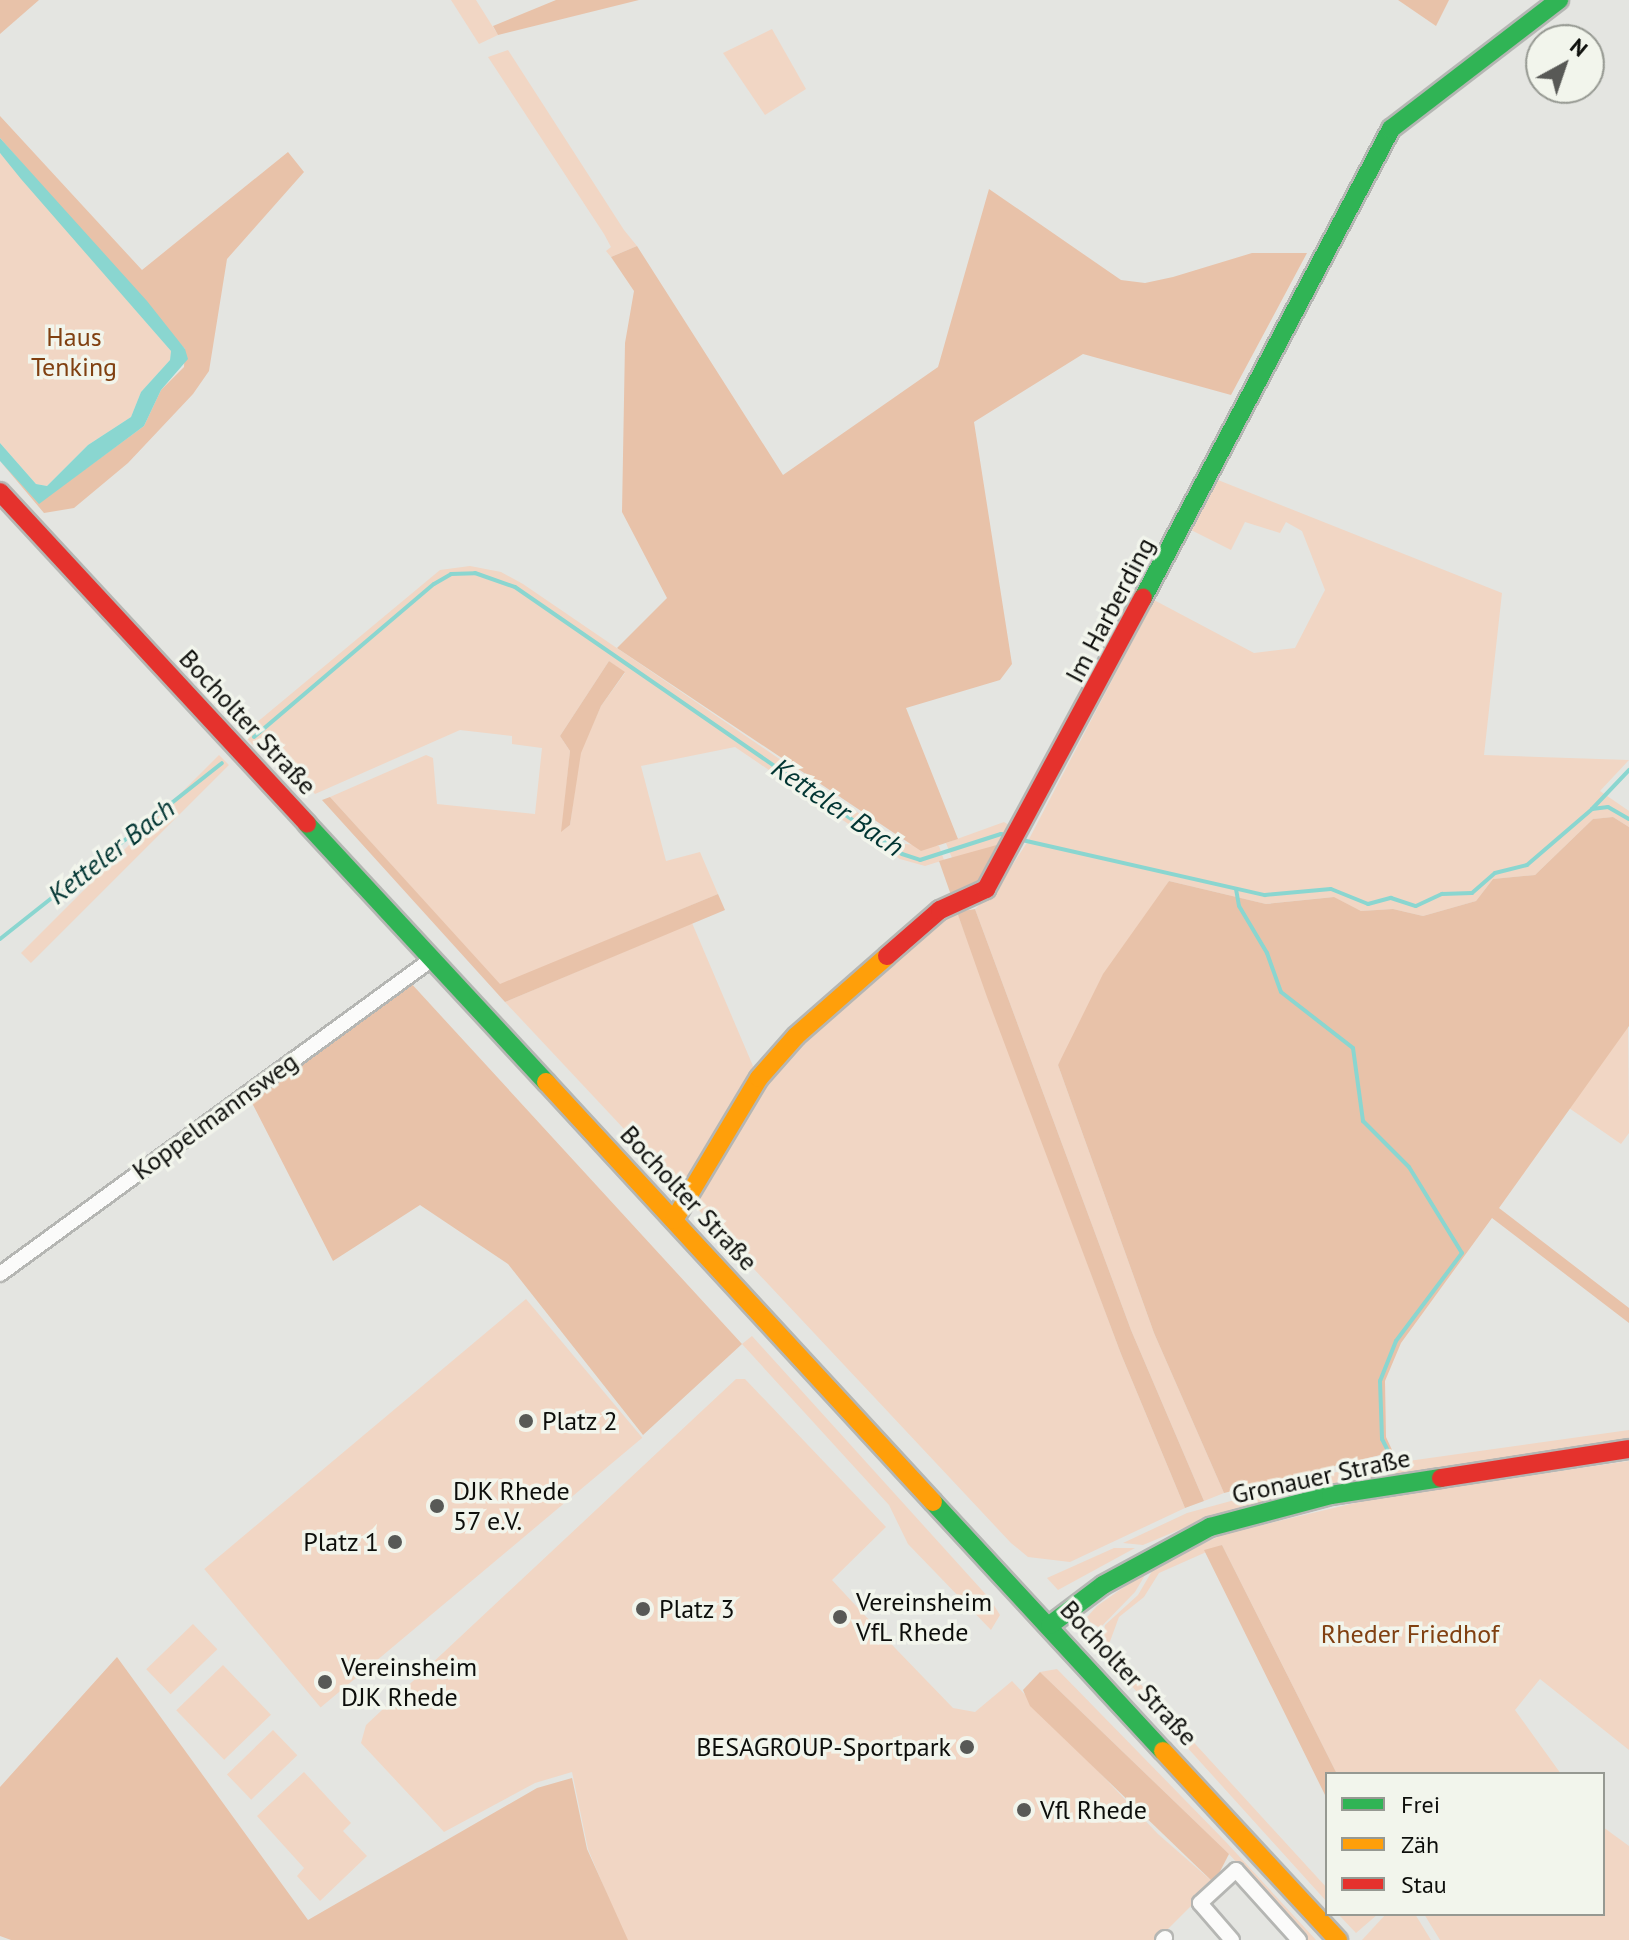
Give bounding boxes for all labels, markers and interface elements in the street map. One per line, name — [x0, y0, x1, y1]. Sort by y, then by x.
north arrow — [1525, 24, 1605, 104]
text: N — [1565, 32, 1594, 63]
park label: Haus Tenking — [31, 321, 117, 382]
street label: Im Harberding — [1059, 532, 1161, 688]
street label: Bocholter Straße — [173, 643, 323, 801]
water label: Ketteler Bach — [766, 751, 910, 863]
water label: Ketteler Bach — [41, 791, 181, 911]
street label: Koppelmannsweg — [126, 1046, 304, 1186]
street label: Bocholter Straße — [614, 1119, 764, 1277]
place label: Platz 2 — [542, 1405, 619, 1437]
marker: Platz 2 — [517, 1412, 535, 1430]
street label: Gronauer Straße — [1229, 1442, 1413, 1510]
place label: DJK Rhede 57 e.V. — [453, 1475, 570, 1536]
marker: DJK Rhede 57 e.V. — [428, 1497, 446, 1515]
place label: Platz 1 — [302, 1526, 379, 1558]
marker: Platz 1 — [386, 1533, 404, 1551]
place label: Vereinsheim VfL Rhede — [856, 1586, 992, 1648]
place label: Platz 3 — [659, 1593, 736, 1625]
street label: Bocholter Straße — [1054, 1594, 1204, 1752]
marker: Platz 3 — [634, 1600, 652, 1618]
marker: Vereinsheim VfL Rhede — [831, 1608, 849, 1626]
park label: Rheder Friedhof — [1321, 1618, 1499, 1650]
place label: Vereinsheim DJK Rhede — [341, 1651, 477, 1712]
marker: Vereinsheim DJK Rhede — [316, 1673, 334, 1691]
place label: BESAGROUP-Sportpark — [696, 1731, 951, 1763]
marker: BESAGROUP-Sportpark — [958, 1738, 976, 1756]
legend — [1325, 1772, 1605, 1916]
text: Frei — [1401, 1789, 1440, 1820]
place label: Vfl Rhede — [1040, 1794, 1147, 1826]
marker: Vfl Rhede — [1015, 1801, 1033, 1819]
text: Zäh — [1401, 1829, 1439, 1860]
text: Stau — [1401, 1869, 1447, 1900]

